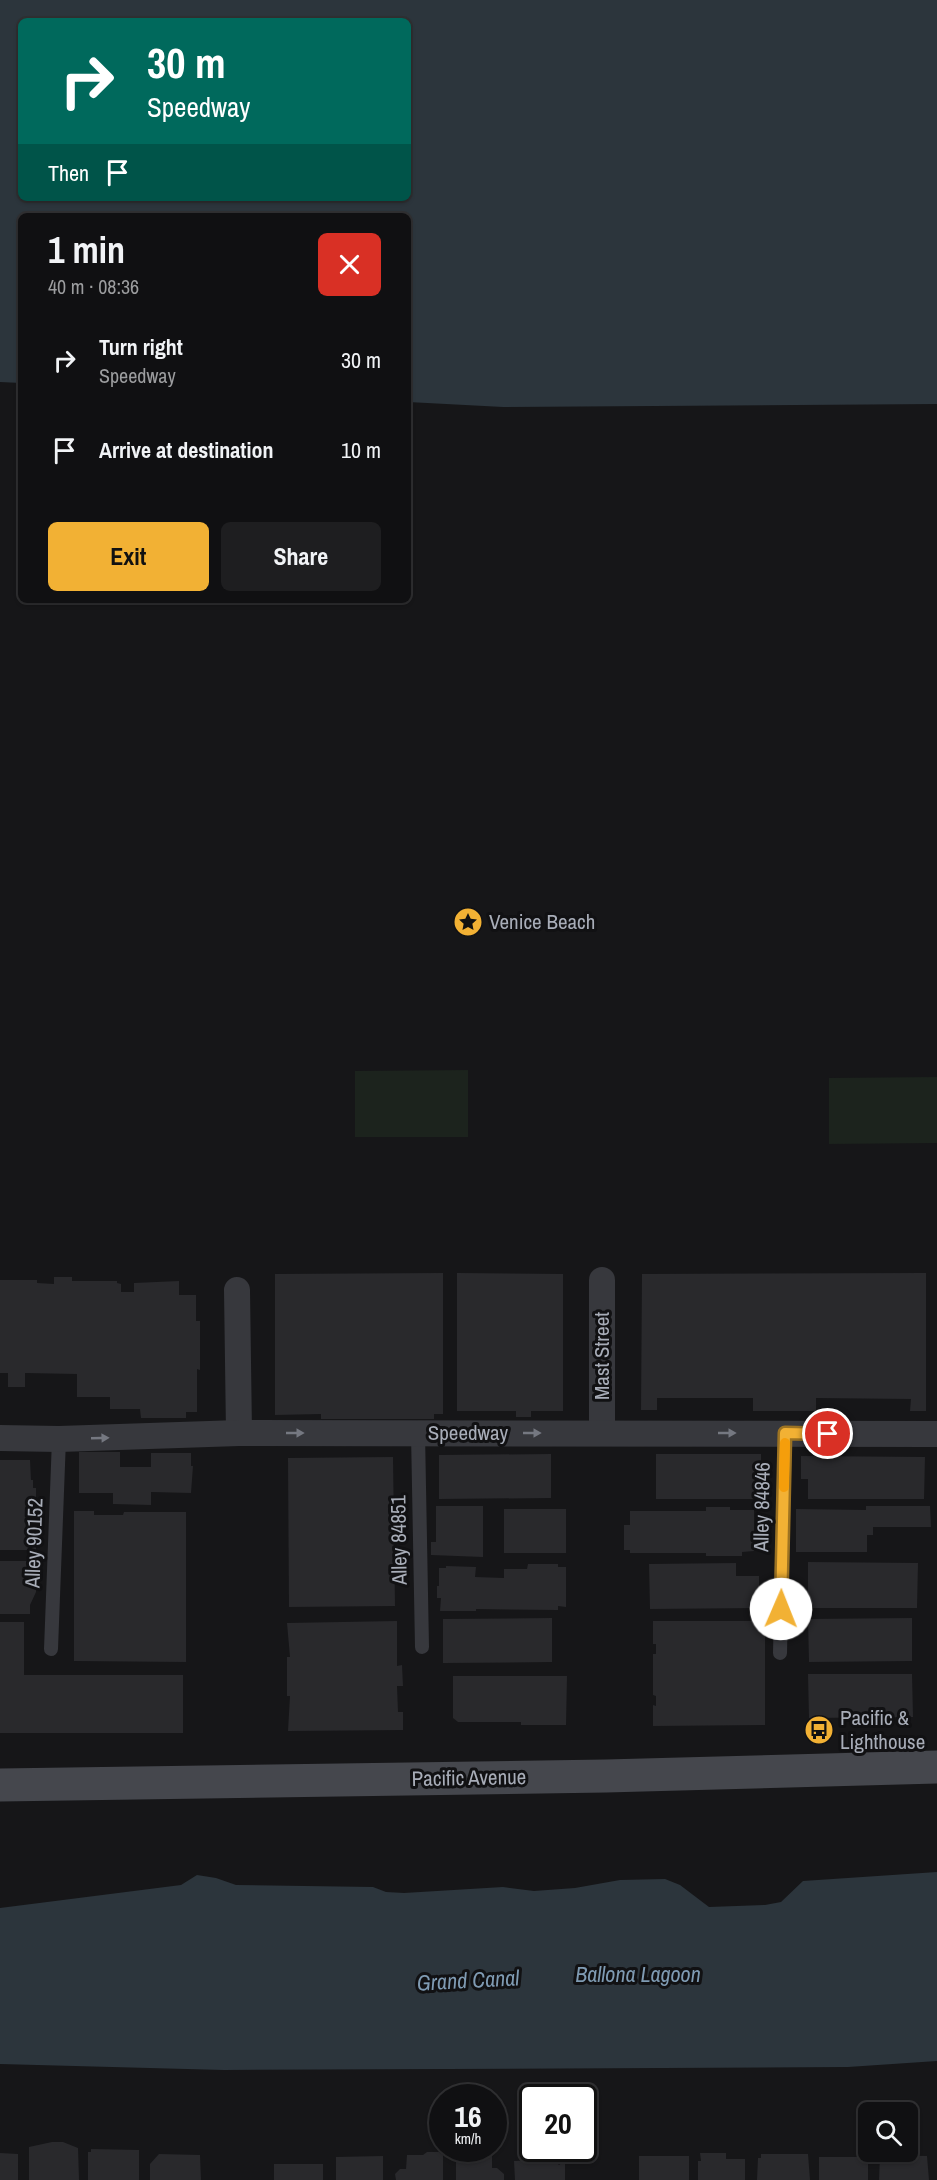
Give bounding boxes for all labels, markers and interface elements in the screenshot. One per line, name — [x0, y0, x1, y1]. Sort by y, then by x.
text: 30 m — [147, 35, 226, 91]
icon: right — [48, 42, 126, 120]
text: Speedway — [147, 89, 250, 125]
icon: arrive — [101, 156, 134, 189]
text: Then — [48, 158, 89, 188]
text: 1 min — [48, 226, 125, 274]
button: close — [318, 233, 381, 296]
text: 40 m · 08:36 — [48, 273, 139, 300]
text: Turn right — [99, 332, 183, 362]
icon: right — [48, 344, 81, 377]
text: 30 m — [341, 345, 381, 375]
text: Speedway — [99, 362, 176, 389]
icon: arrive — [48, 434, 81, 467]
text: Arrive at destination — [99, 435, 273, 465]
text: 10 m — [341, 435, 381, 465]
button: Exit — [48, 522, 209, 591]
button: Share — [221, 522, 381, 591]
place icon: Venice Beach — [452, 906, 484, 938]
place label: Venice Beach — [489, 907, 595, 936]
street label: Mast Street — [587, 1312, 616, 1400]
pin — [802, 1408, 853, 1459]
icon: arrive — [811, 1417, 844, 1450]
street label: Speedway — [428, 1418, 509, 1447]
one-way arrow — [286, 1428, 305, 1438]
one-way arrow — [523, 1428, 542, 1438]
one-way arrow — [718, 1428, 737, 1438]
one-way arrow — [91, 1433, 110, 1442]
street label: Alley 84846 — [746, 1462, 777, 1553]
street label: Alley 84851 — [383, 1494, 414, 1586]
street label: Alley 90152 — [17, 1498, 50, 1589]
position arrow — [749, 1577, 813, 1641]
place label: Pacific & Lighthouse — [840, 1703, 925, 1756]
bus stop icon: Pacific & Lighthouse — [803, 1714, 835, 1746]
street label: Pacific Avenue — [411, 1762, 527, 1793]
water label: Ballona Lagoon — [575, 1959, 701, 1989]
water label: Grand Canal — [416, 1962, 521, 1998]
speed limit sign: 20 — [519, 2084, 597, 2162]
text: 16 — [454, 2096, 482, 2136]
map controls — [858, 2102, 918, 2162]
button: search — [858, 2102, 918, 2162]
text: km/h — [455, 2128, 481, 2149]

